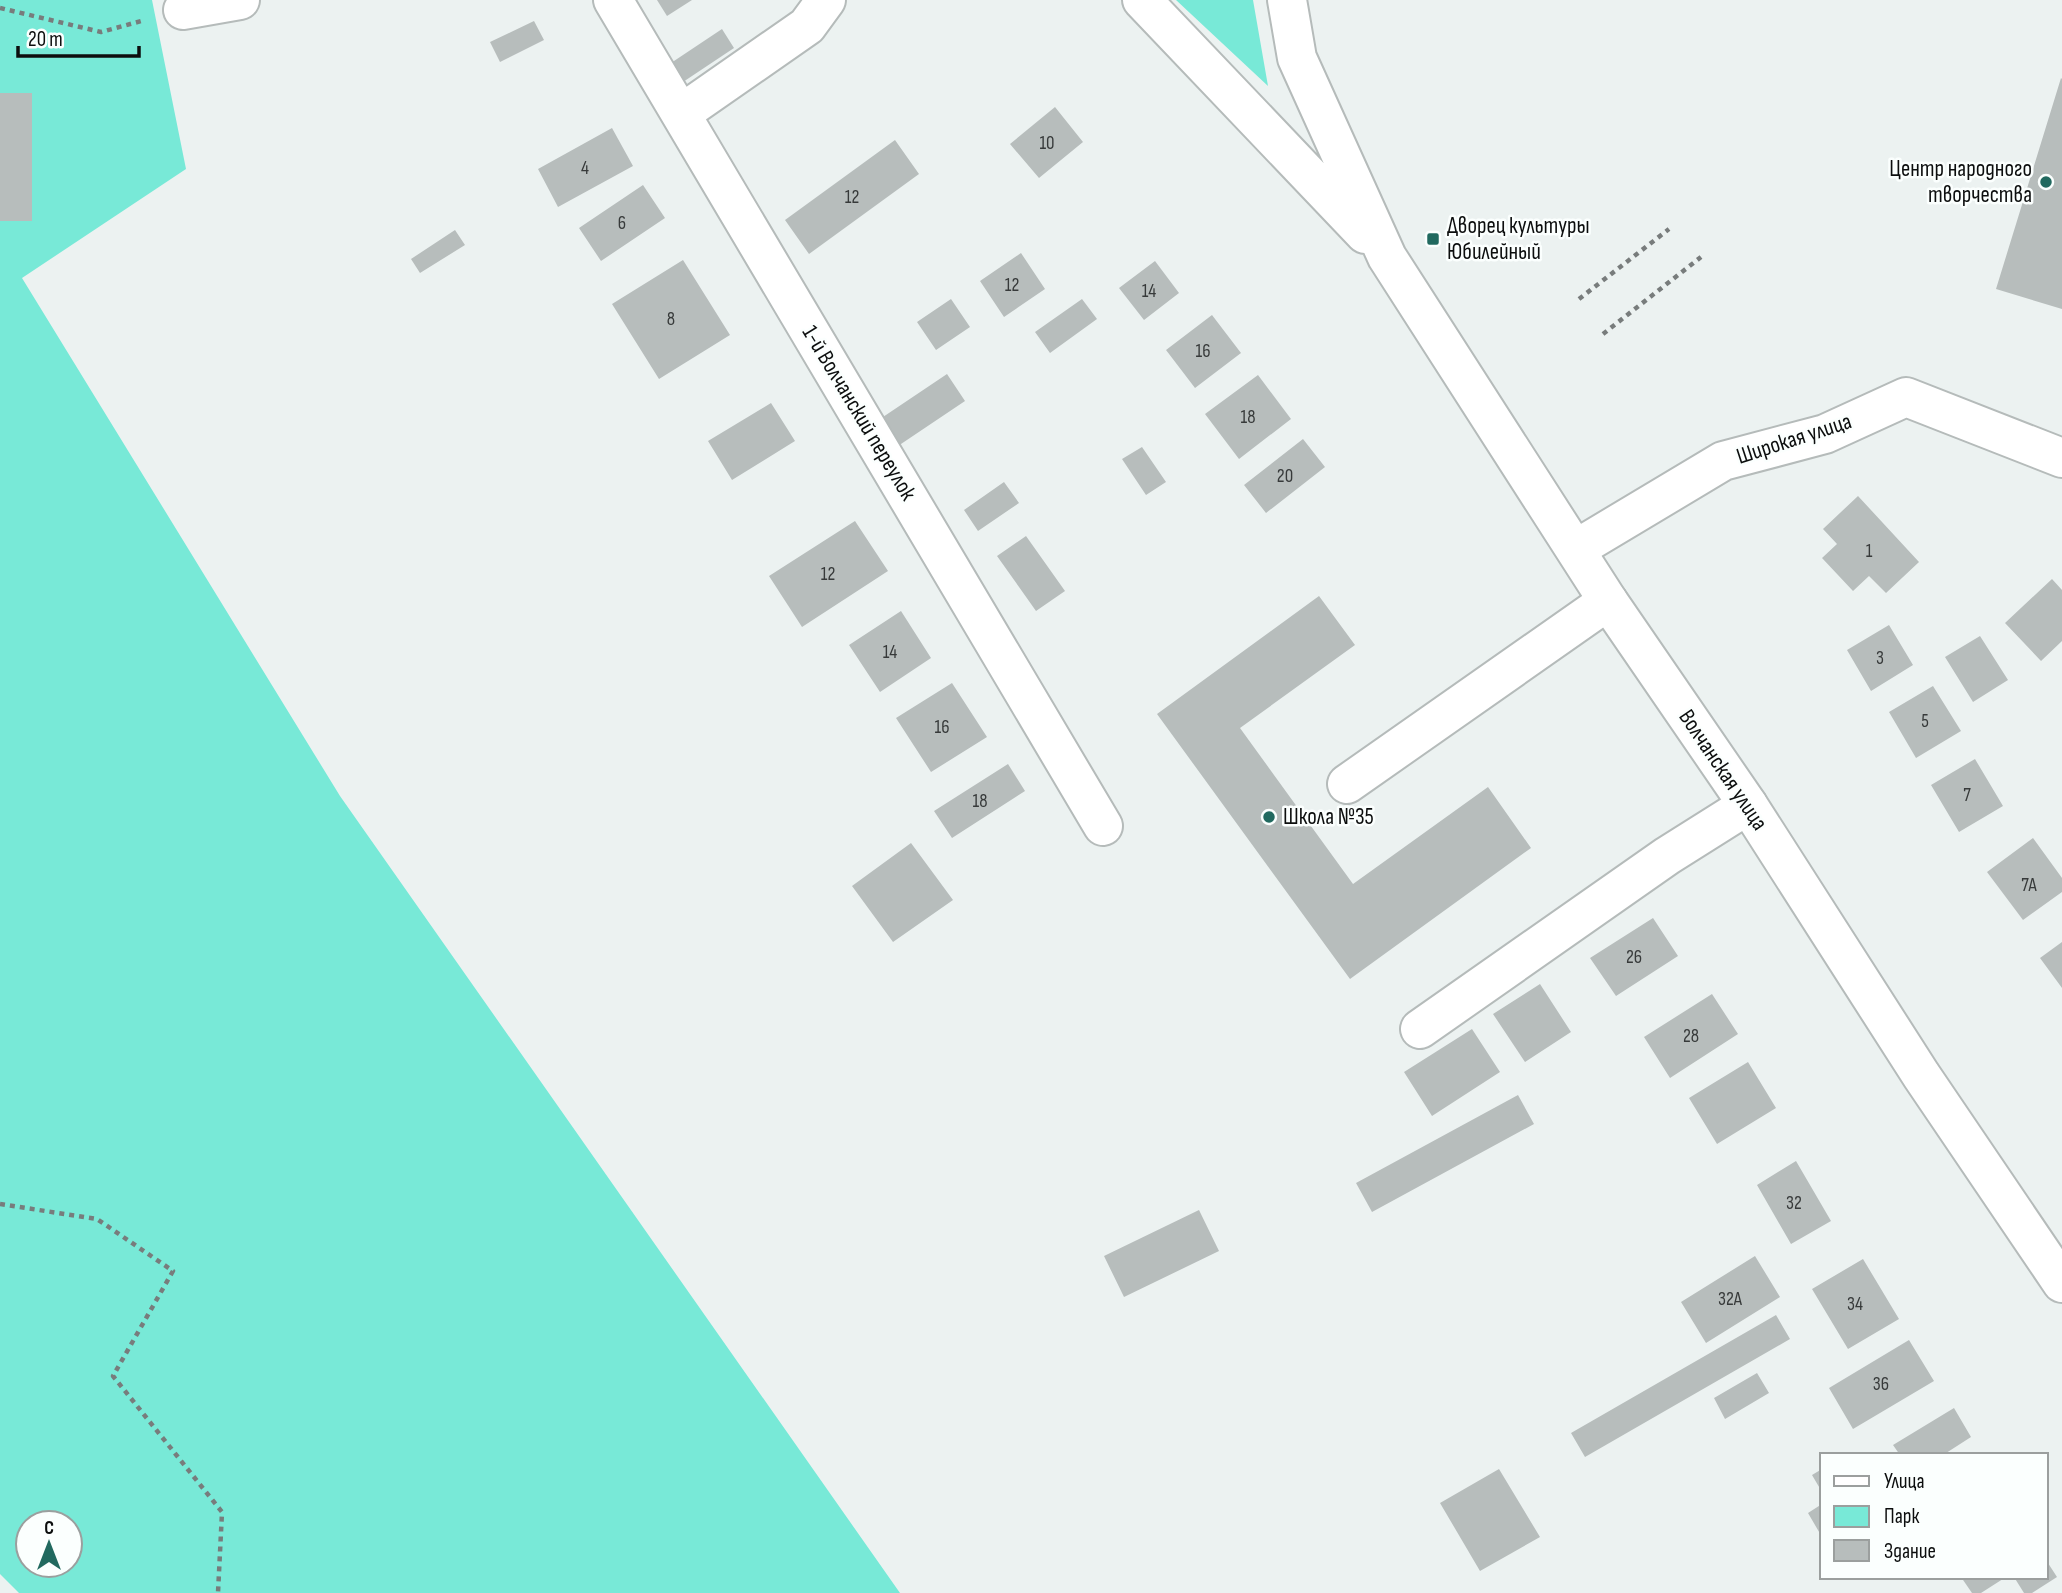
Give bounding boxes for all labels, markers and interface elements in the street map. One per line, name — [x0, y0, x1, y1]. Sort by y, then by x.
scale bar — [18, 14, 138, 58]
text: 20 m — [28, 27, 63, 52]
house number: 10 — [1039, 132, 1055, 155]
place label: Центр народного творчества — [1889, 155, 2032, 209]
house number: 4 — [581, 157, 589, 180]
marker: Центр народного творчества — [2038, 174, 2054, 190]
house number: 12 — [845, 186, 859, 209]
house number: 6 — [618, 212, 626, 235]
place label: Дворец культуры Юбилейный — [1447, 212, 1590, 266]
marker: Дворец культуры Юбилейный — [1425, 231, 1441, 247]
house number: 12 — [1005, 274, 1019, 297]
house number: 14 — [1142, 280, 1156, 303]
house number: 8 — [667, 308, 675, 331]
street label: 1-й Волчанский переулок — [796, 321, 922, 506]
house number: 16 — [1196, 340, 1210, 363]
house number: 18 — [1241, 406, 1255, 429]
street label: Широкая улица — [1733, 407, 1855, 471]
house number: 20 — [1277, 465, 1293, 488]
house number: 1 — [1866, 540, 1873, 563]
house number: 12 — [821, 563, 835, 586]
house number: 14 — [883, 641, 897, 664]
house number: 3 — [1876, 647, 1884, 670]
street label: Волчанская улица — [1672, 704, 1774, 836]
house number: 5 — [1921, 710, 1929, 733]
house number: 16 — [935, 716, 949, 739]
house number: 7 — [1963, 784, 1971, 807]
house number: 18 — [973, 790, 987, 813]
place label: Школа №35 — [1283, 803, 1374, 831]
marker: Школа №35 — [1261, 809, 1277, 825]
house number: 7А — [2021, 874, 2038, 897]
house number: 26 — [1626, 946, 1642, 969]
house number: 28 — [1683, 1025, 1699, 1048]
house number: 32 — [1786, 1192, 1802, 1215]
house number: 32А — [1718, 1288, 1743, 1311]
house number: 34 — [1847, 1293, 1863, 1316]
house number: 36 — [1873, 1373, 1889, 1396]
legend — [1820, 1453, 2048, 1579]
text: Улица — [1884, 1469, 1925, 1494]
text: Парк — [1884, 1504, 1919, 1529]
north arrow — [14, 1509, 84, 1579]
text: С — [44, 1517, 54, 1540]
text: Здание — [1884, 1539, 1936, 1564]

